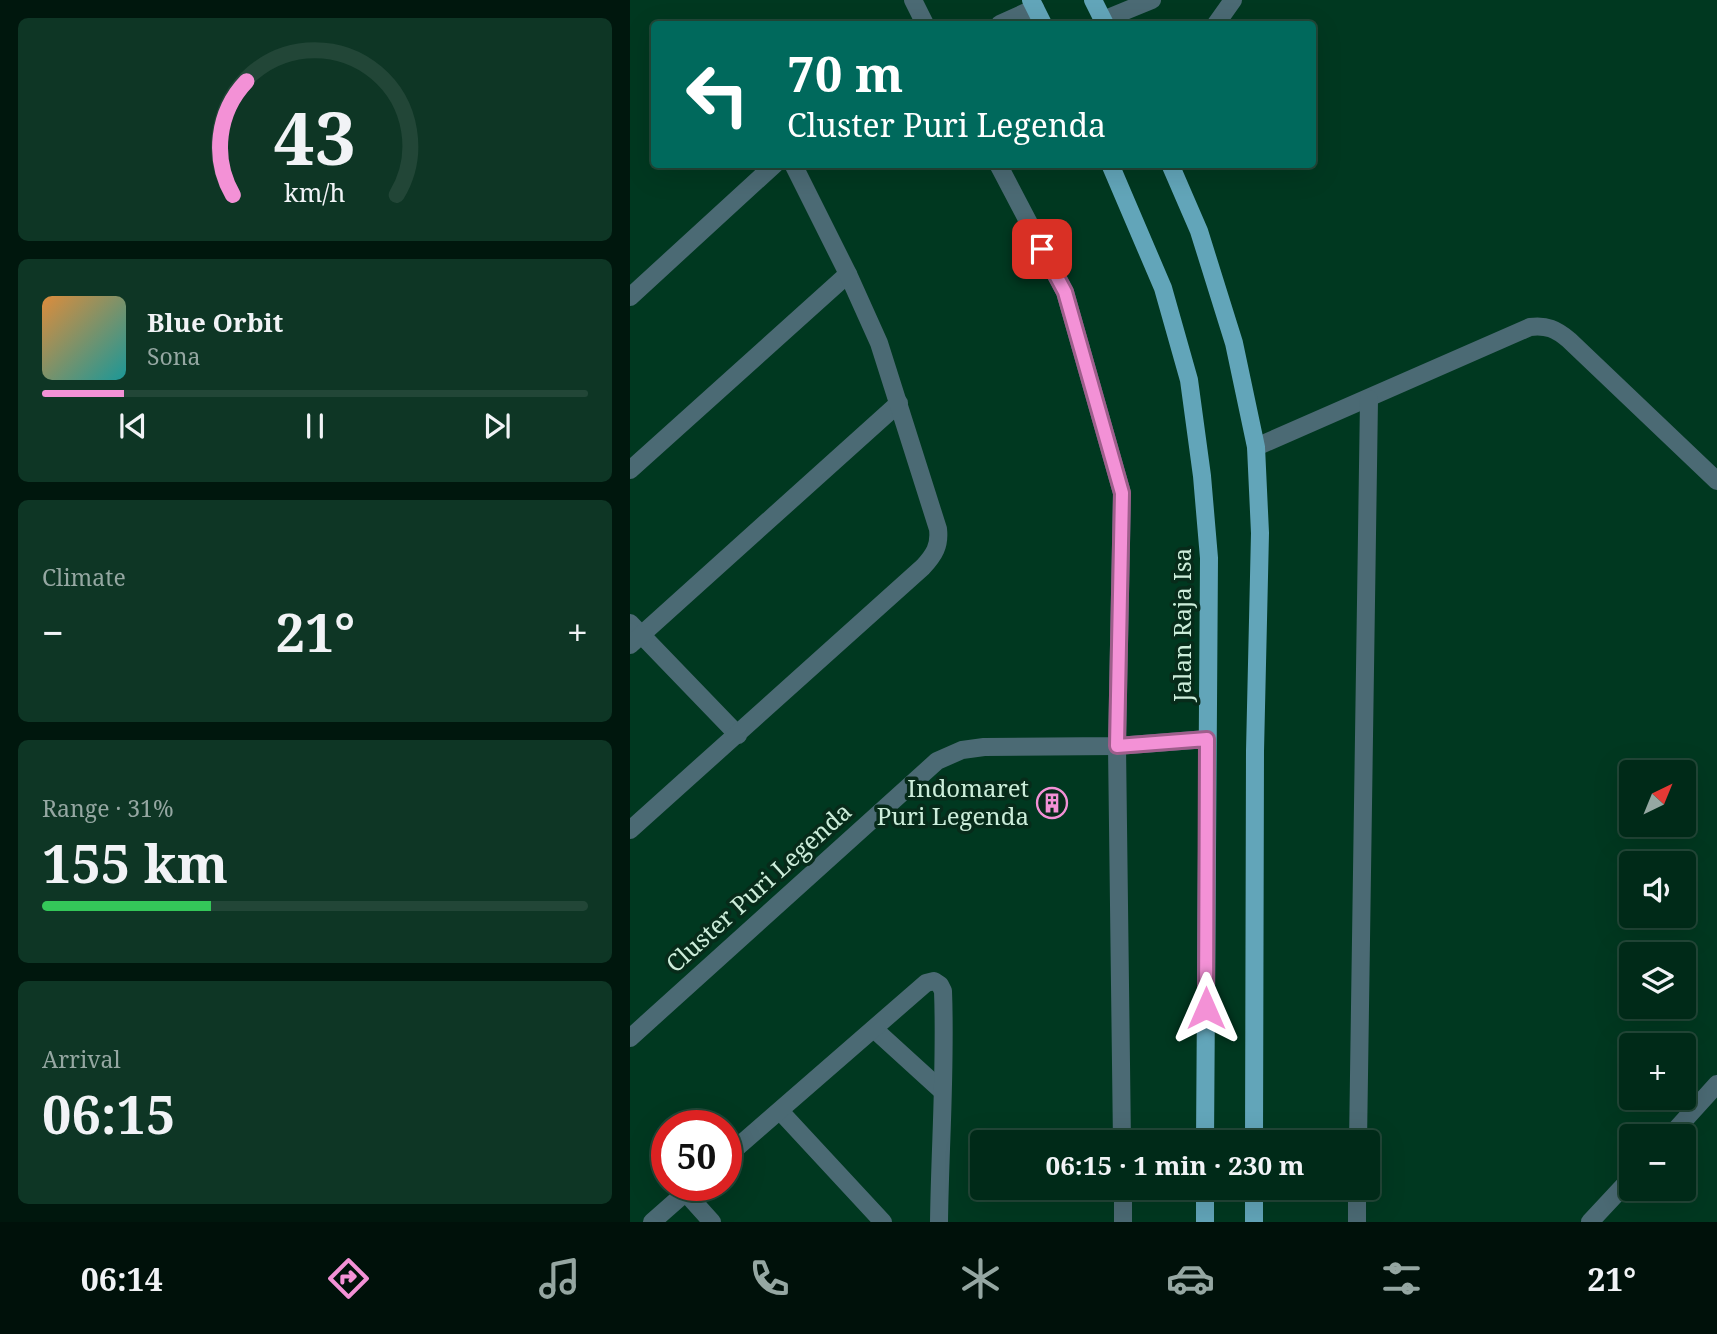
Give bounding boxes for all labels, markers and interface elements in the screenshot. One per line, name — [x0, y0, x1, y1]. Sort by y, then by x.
text: 70 m — [787, 40, 903, 106]
icon: left — [672, 49, 763, 140]
text: 43 — [274, 88, 356, 187]
text: Cluster Puri Legenda — [787, 103, 1106, 146]
text: km/h — [284, 175, 346, 209]
pin — [1012, 219, 1072, 279]
icon: arrive — [1023, 230, 1061, 268]
text: Blue Orbit — [147, 304, 283, 340]
text: Sona — [147, 340, 201, 372]
icon: previous — [114, 407, 152, 445]
icon: pause — [296, 407, 334, 445]
icon: next — [478, 407, 516, 445]
street label: Jalan Raja Isa — [1165, 548, 1198, 703]
text: Climate — [42, 561, 126, 593]
text: 21° — [276, 596, 355, 667]
text: − — [42, 606, 64, 658]
text: + — [567, 606, 588, 658]
north arrow — [1619, 760, 1696, 836]
map controls — [1619, 760, 1696, 1201]
place label: Indomaret Puri Legenda — [877, 771, 1029, 832]
building icon: Indomaret Puri Legenda — [1035, 786, 1069, 820]
text: Range · 31% — [42, 792, 174, 824]
street label: Cluster Puri Legenda — [658, 795, 858, 979]
text: 155 km — [42, 827, 228, 898]
button: sound — [1619, 851, 1696, 928]
button: layers — [1619, 942, 1696, 1019]
position arrow — [1169, 971, 1243, 1045]
button: + — [1619, 1033, 1696, 1110]
text: Arrival — [42, 1043, 121, 1075]
text: 06:15 — [42, 1078, 175, 1149]
speed limit sign: 50 — [651, 1110, 742, 1201]
button: − — [1619, 1124, 1696, 1201]
text: 06:15 · 1 min · 230 m — [1045, 1147, 1305, 1183]
icon: directions — [324, 1254, 373, 1303]
icon: music — [535, 1254, 584, 1303]
icon: phone — [745, 1254, 794, 1303]
icon: climate — [956, 1254, 1005, 1303]
icon: car — [1166, 1254, 1215, 1303]
icon: filters — [1377, 1254, 1426, 1303]
text: 06:14 — [81, 1257, 163, 1300]
text: 21° — [1587, 1257, 1636, 1300]

